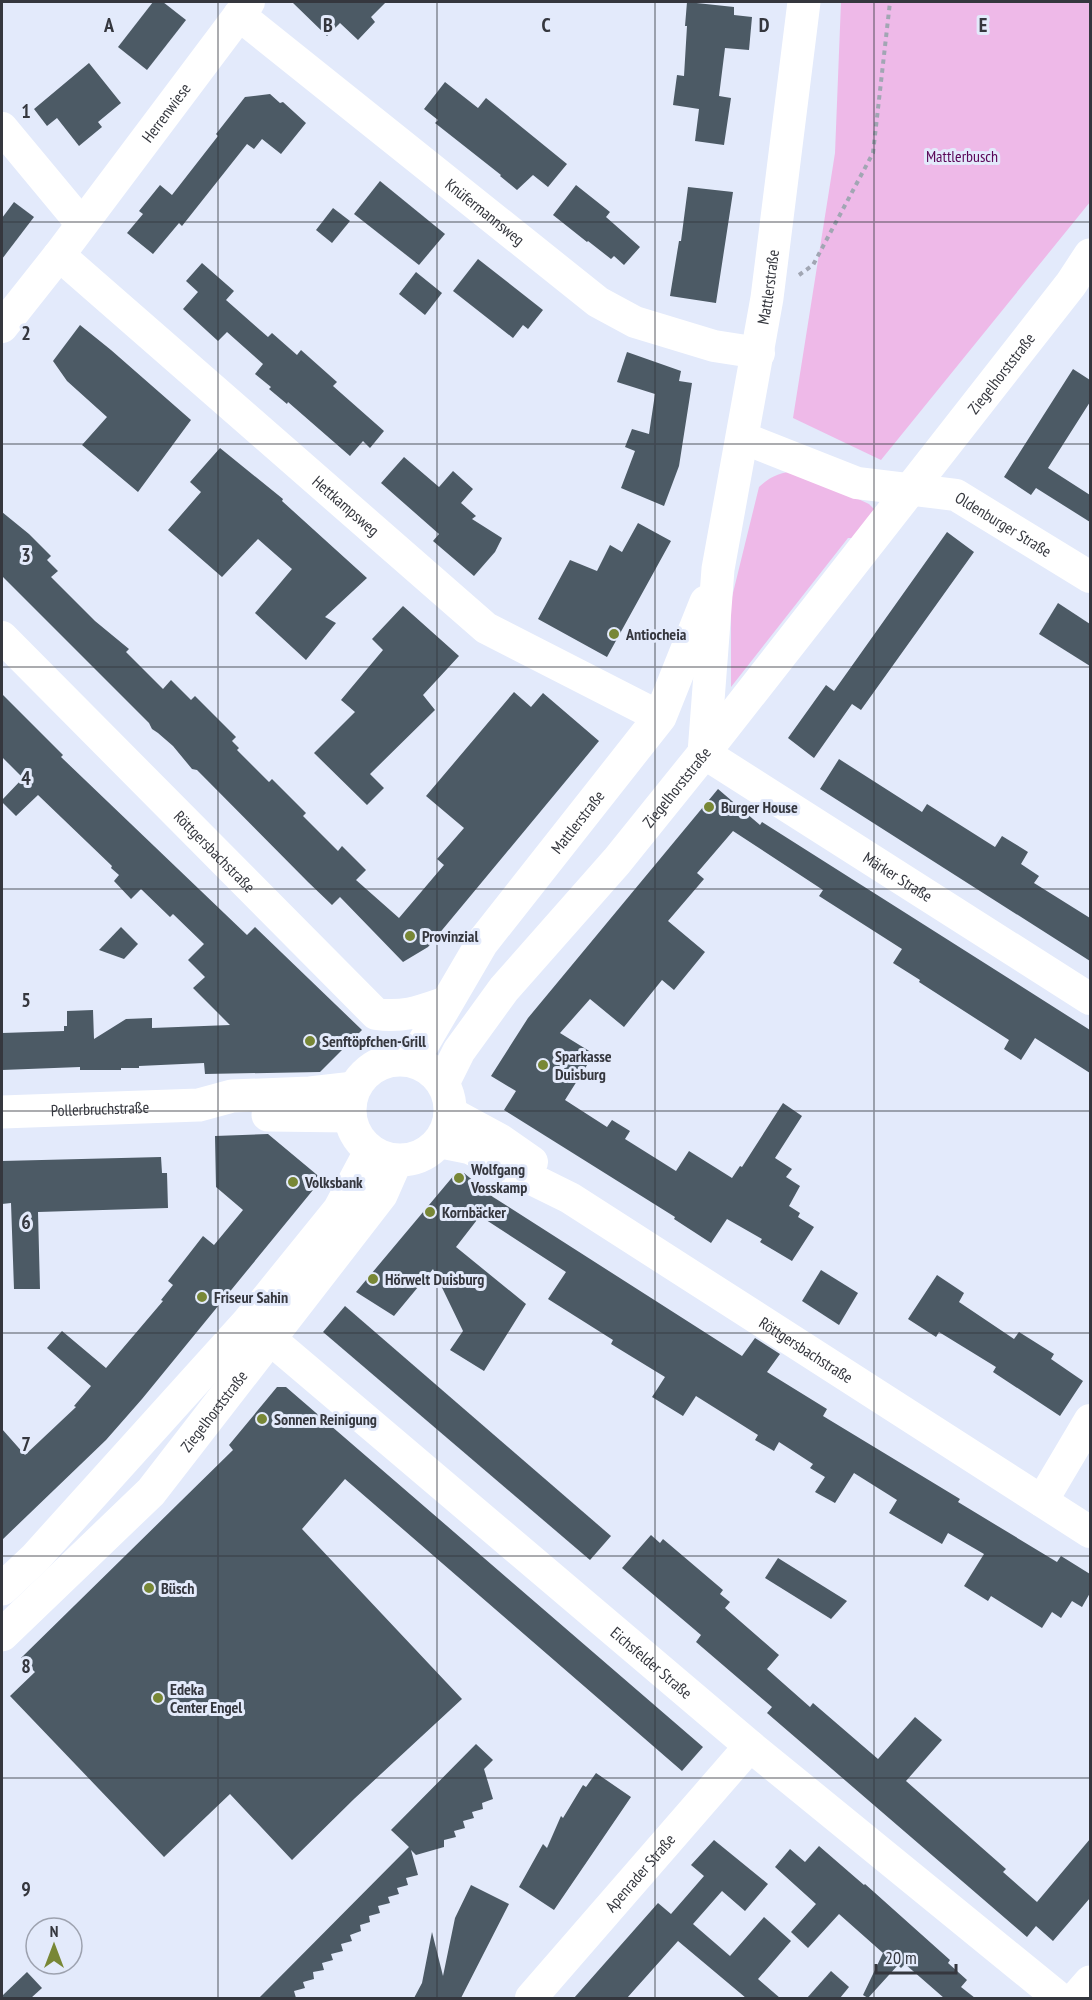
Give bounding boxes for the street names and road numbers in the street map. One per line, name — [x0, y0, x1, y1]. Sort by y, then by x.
street label: Herrenwiese — [137, 79, 195, 146]
street label: Knüfermannsweg — [441, 174, 529, 249]
street label: Mattlerstraße — [752, 248, 783, 326]
street label: Ziegelhorststraße — [963, 329, 1039, 418]
street label: Hettkampsweg — [308, 471, 383, 540]
street label: Oldenburger Straße — [952, 487, 1055, 561]
street label: Ziegelhorststraße — [638, 743, 715, 831]
street label: Mattlerstraße — [546, 786, 609, 858]
street label: Röttgersbachstraße — [170, 806, 260, 896]
street label: Märker Straße — [860, 847, 936, 906]
street label: Pollerbruchstraße — [50, 1097, 149, 1120]
street label: Röttgersbachstraße — [756, 1312, 857, 1387]
street label: Ziegelhorststraße — [176, 1366, 252, 1456]
street label: Eichsfelder Straße — [607, 1622, 697, 1703]
street label: Apenrader Straße — [601, 1830, 679, 1916]

